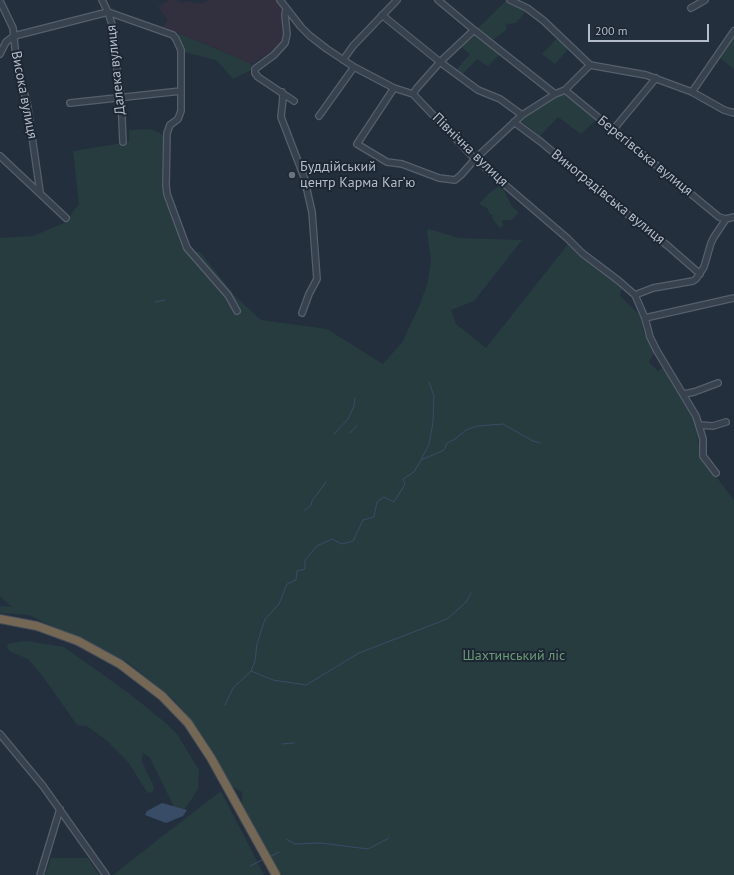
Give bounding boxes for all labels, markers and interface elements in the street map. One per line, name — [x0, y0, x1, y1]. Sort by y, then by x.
scale bar — [590, 16, 711, 42]
text: 200 m — [595, 23, 628, 38]
street label: Далека вулиця — [103, 24, 129, 116]
street label: Висока вулиця — [7, 50, 41, 140]
street label: Північна вулиця — [429, 110, 511, 190]
street label: Берегівська вулиця — [594, 112, 696, 200]
street label: Виноградівська вулиця — [548, 146, 668, 248]
place label: Буддійський центр Карма Кагʼю — [300, 159, 415, 192]
marker: Буддійський центр Карма Кагʼю — [287, 170, 297, 180]
park label: Шахтинський ліс — [463, 648, 565, 664]

